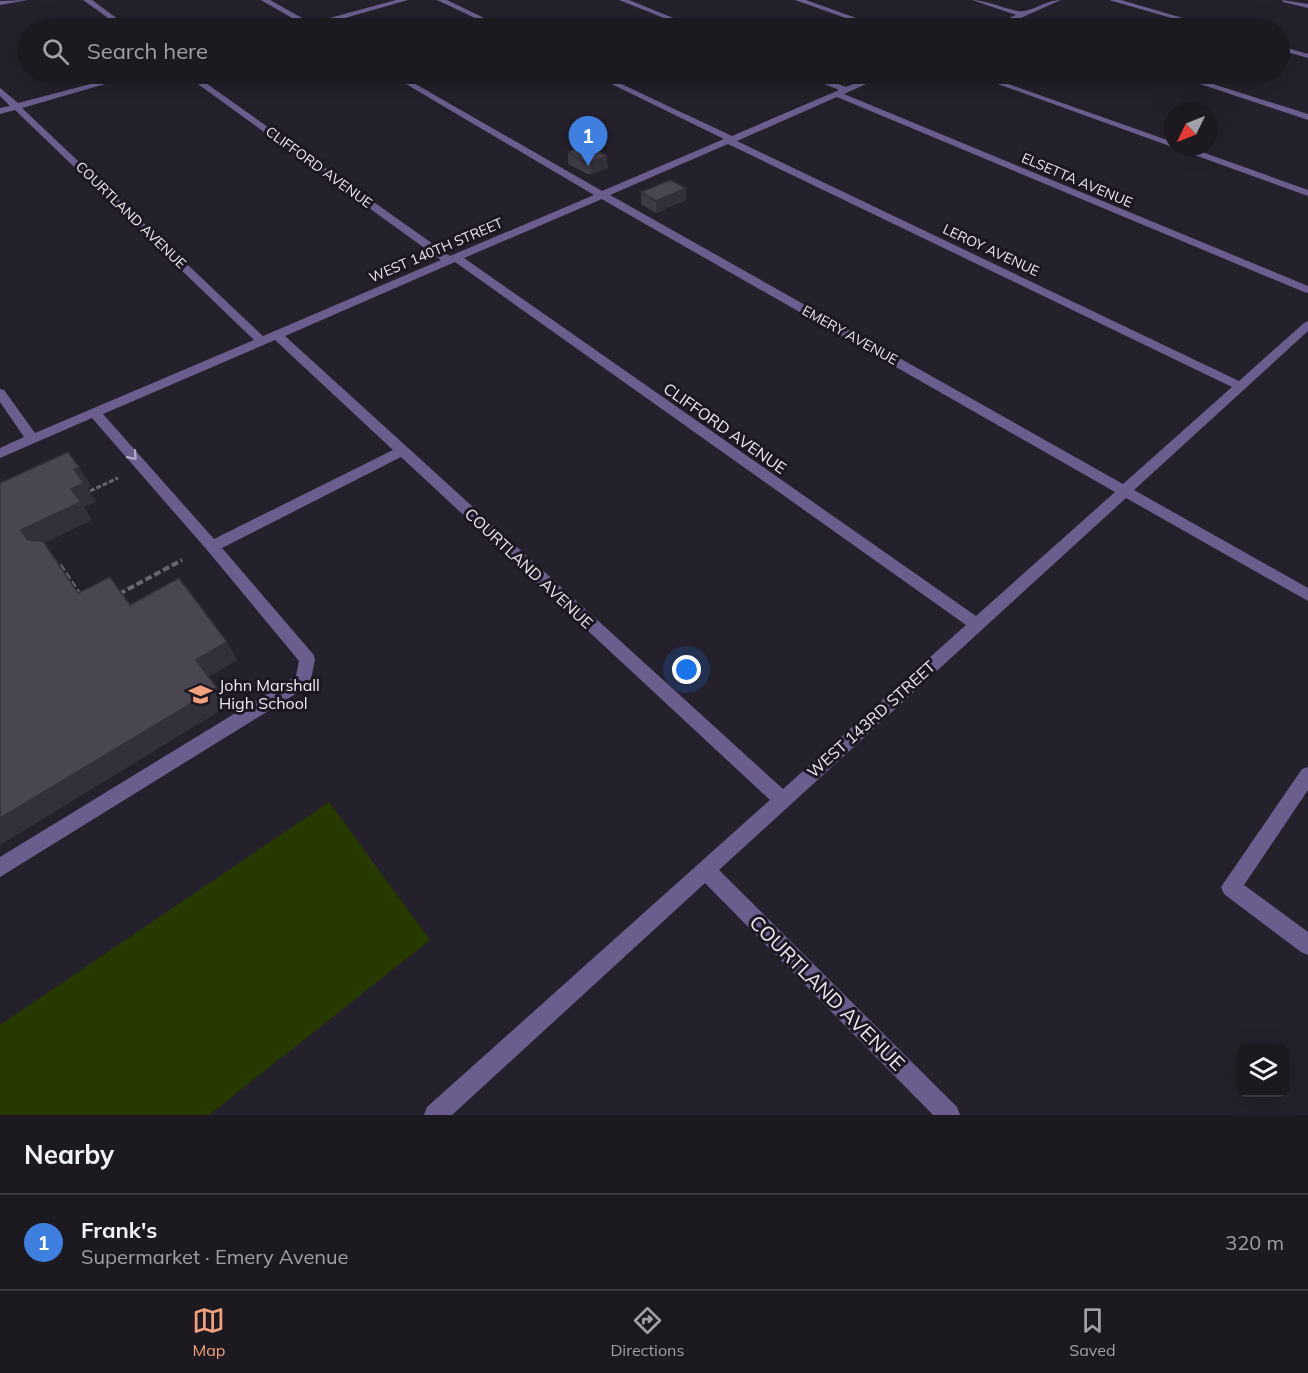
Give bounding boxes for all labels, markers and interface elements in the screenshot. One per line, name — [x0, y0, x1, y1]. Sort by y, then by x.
search box — [18, 18, 1290, 84]
icon: search — [39, 35, 72, 68]
text: Search here — [87, 37, 208, 65]
north arrow — [1164, 102, 1218, 156]
pin: 1 — [568, 116, 608, 166]
street label: CLIFFORD AVENUE — [262, 122, 376, 212]
street label: ELSETTA AVENUE — [1019, 149, 1135, 211]
street label: COURTLAND AVENUE — [72, 158, 190, 272]
street label: WEST 140TH STREET — [366, 213, 506, 286]
street label: LEROY AVENUE — [940, 220, 1042, 280]
street label: EMERY AVENUE — [799, 301, 901, 369]
street label: CLIFFORD AVENUE — [660, 378, 790, 478]
one-way arrow — [126, 449, 137, 460]
street label: COURTLAND AVENUE — [461, 503, 597, 633]
your location — [672, 655, 701, 684]
street label: WEST 143RD STREET — [803, 656, 939, 782]
place label: John Marshall High School — [219, 675, 320, 713]
school or university icon: John Marshall High School — [188, 681, 214, 707]
street label: COURTLAND AVENUE — [744, 910, 910, 1076]
map controls — [1236, 1043, 1290, 1097]
button: layers — [1236, 1043, 1290, 1097]
text: Nearby — [24, 1138, 114, 1171]
text: Frank's — [81, 1216, 157, 1244]
text: 1 — [38, 1230, 50, 1255]
text: 320 m — [1225, 1230, 1284, 1255]
text: Supermarket · Emery Avenue — [81, 1244, 349, 1269]
tab: Map — [192, 1304, 225, 1360]
tab: Directions — [610, 1304, 684, 1360]
tab: Saved — [1069, 1304, 1116, 1360]

